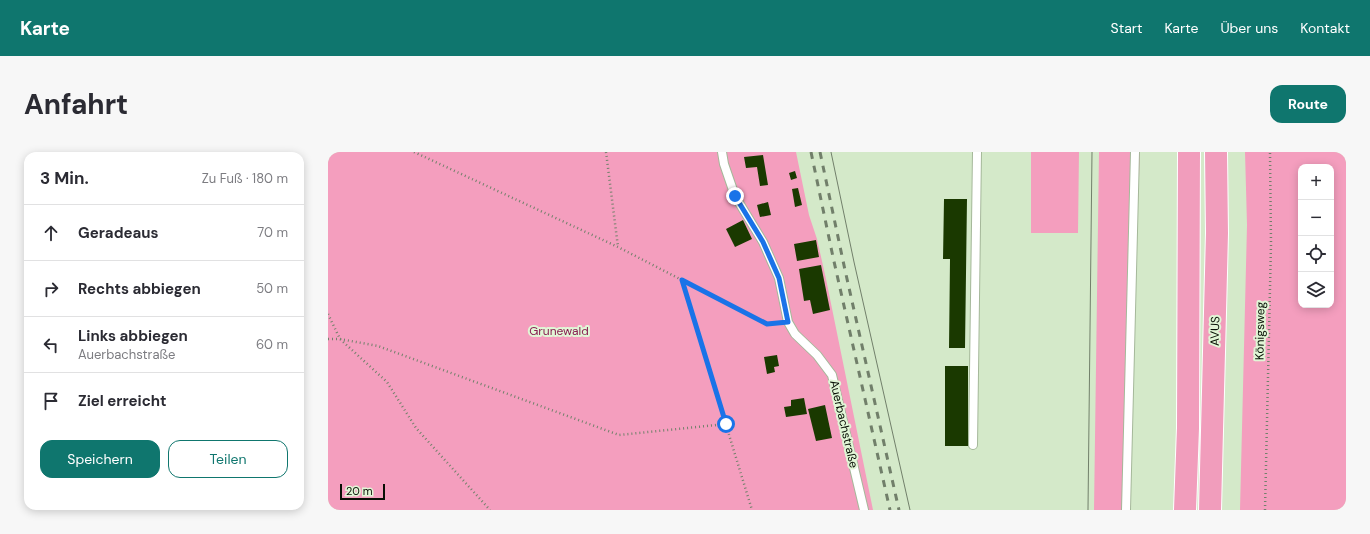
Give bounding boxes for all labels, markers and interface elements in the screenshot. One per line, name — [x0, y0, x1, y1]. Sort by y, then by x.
text: Karte — [20, 16, 70, 41]
text: Start — [1111, 19, 1142, 37]
text: Karte — [1164, 19, 1198, 37]
text: Über uns — [1220, 19, 1278, 37]
text: Kontakt — [1300, 19, 1350, 37]
button: Route — [1270, 85, 1346, 123]
text: Anfahrt — [24, 86, 128, 123]
map controls — [1298, 164, 1334, 308]
button: + — [1298, 164, 1334, 200]
text: 3 Min. — [40, 167, 89, 189]
text: Zu Fuß · 180 m — [202, 170, 288, 187]
route end — [726, 187, 744, 205]
button: − — [1298, 200, 1334, 236]
icon: ahead — [40, 222, 62, 244]
text: Geradeaus — [78, 223, 159, 243]
text: 70 m — [257, 224, 288, 241]
button: locate — [1298, 236, 1334, 272]
button: layers — [1298, 272, 1334, 308]
icon: right — [40, 278, 62, 300]
text: Rechts abbiegen — [78, 279, 201, 299]
text: 50 m — [256, 280, 288, 297]
street label: Königsweg — [1251, 301, 1269, 360]
street label: AVUS — [1207, 316, 1223, 346]
park label: Grunewald — [529, 323, 589, 339]
text: Links abbiegen — [78, 326, 188, 346]
icon: left — [40, 334, 62, 356]
text: 60 m — [256, 336, 288, 353]
text: Auerbachstraße — [78, 346, 175, 363]
street label: Auerbachstraße — [826, 378, 862, 470]
icon: arrive — [40, 390, 62, 412]
text: Ziel erreicht — [78, 391, 167, 411]
route start — [717, 415, 735, 433]
button: Speichern — [40, 440, 160, 478]
button: Teilen — [168, 440, 288, 478]
scale bar — [340, 482, 385, 501]
text: 20 m — [346, 484, 372, 498]

